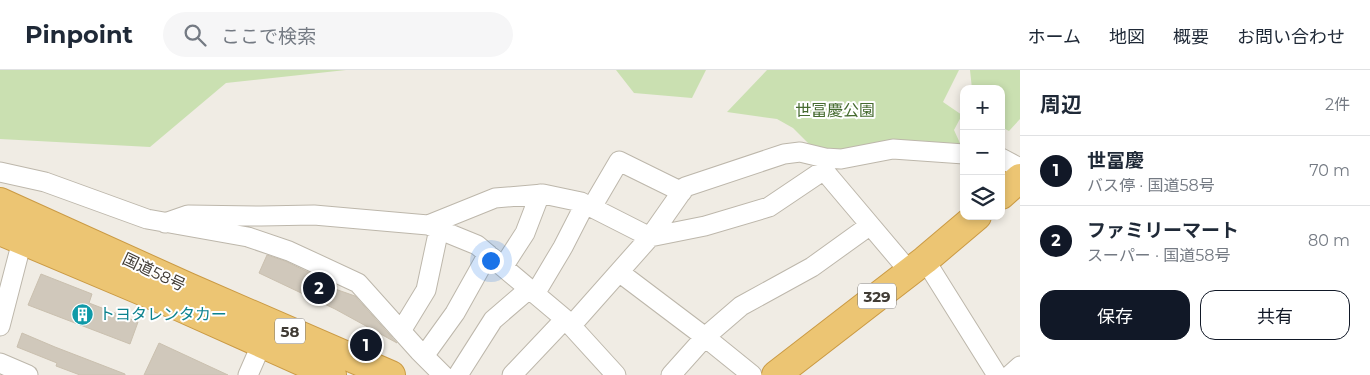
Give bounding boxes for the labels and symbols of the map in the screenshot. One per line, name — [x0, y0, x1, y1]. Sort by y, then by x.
park label: 世冨慶公園 — [795, 101, 875, 120]
your location — [478, 248, 504, 274]
street label: 国道58号 — [120, 249, 188, 295]
pin: 2 — [303, 269, 335, 307]
road number: 329 — [858, 284, 896, 308]
building icon: トヨタレンタカー — [71, 302, 95, 326]
place label: トヨタレンタカー — [99, 305, 227, 324]
road number: 58 — [275, 318, 305, 344]
pin: 1 — [350, 326, 382, 364]

